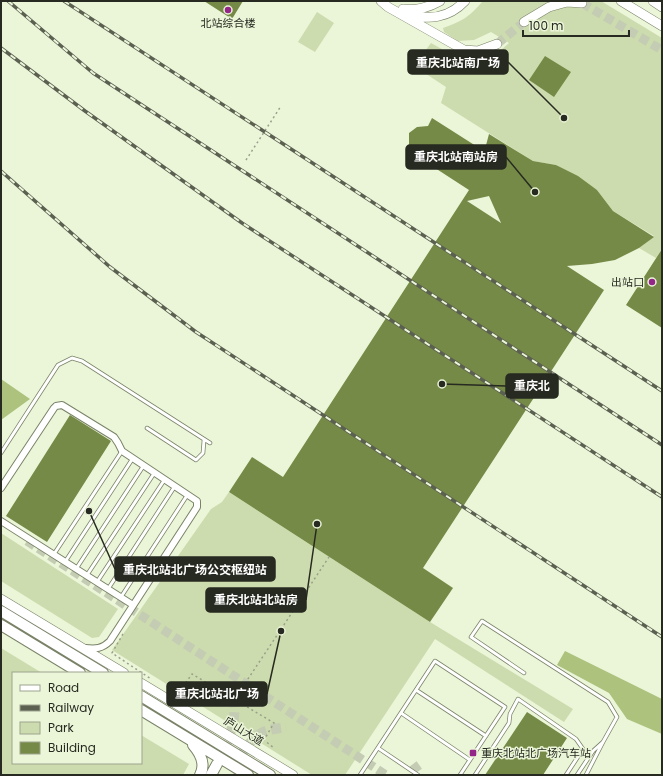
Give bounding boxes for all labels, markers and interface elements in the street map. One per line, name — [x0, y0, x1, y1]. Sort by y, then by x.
marker: 北站综合楼 — [223, 5, 233, 15]
scale bar — [523, 12, 629, 38]
place label: 北站综合楼 — [201, 15, 256, 31]
text: 100 m — [529, 17, 563, 34]
callout: 重庆北站南广场 — [408, 50, 508, 74]
text: 重庆北站南广场 — [416, 54, 500, 71]
callout: 重庆北站南站房 — [406, 145, 506, 169]
text: 重庆北站南站房 — [414, 148, 498, 165]
place label: 出站口 — [611, 274, 644, 290]
marker: 出站口 — [647, 277, 657, 287]
callout: 重庆北 — [506, 374, 558, 398]
text: 重庆北 — [514, 377, 550, 394]
callout: 重庆北站北广场公交枢纽站 — [115, 557, 275, 581]
text: 重庆北站北广场公交枢纽站 — [123, 561, 267, 578]
callout: 重庆北站北站房 — [206, 588, 306, 612]
text: 重庆北站北站房 — [214, 591, 298, 608]
legend — [12, 672, 142, 764]
text: Road — [48, 679, 79, 696]
callout: 重庆北站北广场 — [167, 682, 267, 706]
text: 重庆北站北广场 — [175, 685, 259, 702]
text: Railway — [48, 699, 94, 716]
street label: 庐山大道 — [221, 713, 267, 749]
text: Park — [48, 719, 75, 736]
text: Building — [48, 739, 96, 756]
place label: 重庆北站北广场汽车站 — [481, 745, 591, 761]
marker: 重庆北站北广场汽车站 — [468, 748, 478, 758]

